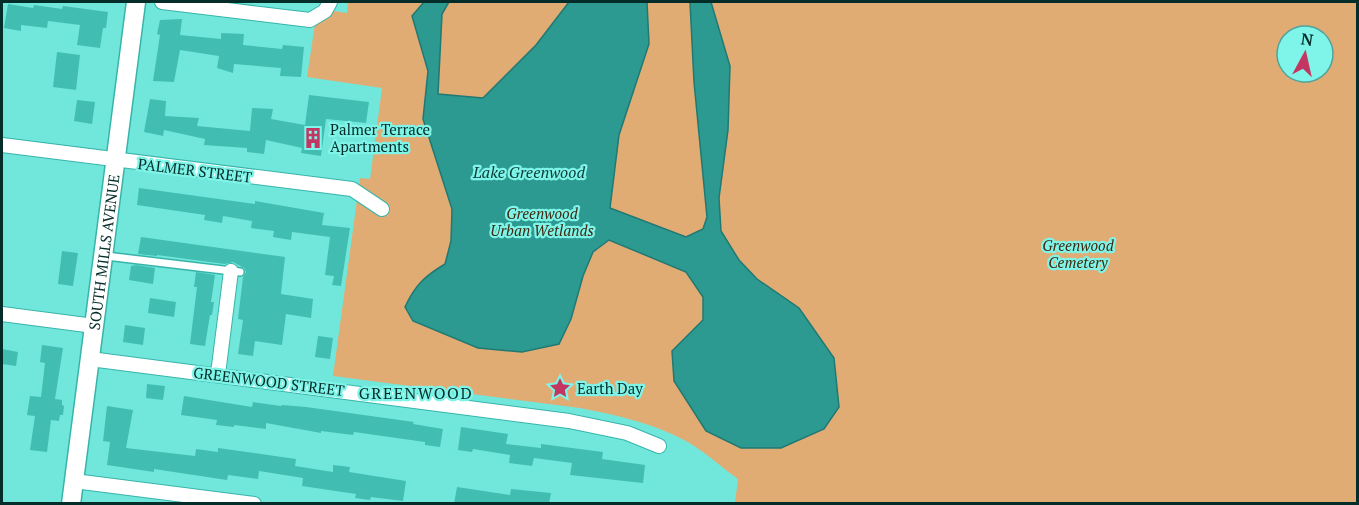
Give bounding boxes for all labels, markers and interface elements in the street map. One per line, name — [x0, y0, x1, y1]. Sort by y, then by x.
north arrow — [1275, 24, 1335, 84]
text: N — [1300, 27, 1315, 51]
place label: Palmer Terrace Apartments — [330, 119, 430, 156]
building icon: Palmer Terrace Apartments — [301, 126, 325, 150]
street label: PALMER STREET — [137, 153, 253, 187]
water label: Lake Greenwood — [472, 161, 585, 183]
street label: SOUTH MILLS AVENUE — [84, 173, 124, 331]
park label: Greenwood Urban Wetlands — [490, 203, 594, 240]
park label: Greenwood Cemetery — [1042, 235, 1115, 272]
street label: GREENWOOD STREET — [192, 362, 346, 400]
place icon: Earth Day — [548, 376, 572, 400]
place label: Earth Day — [577, 378, 643, 398]
district label: GREENWOOD — [359, 382, 473, 404]

